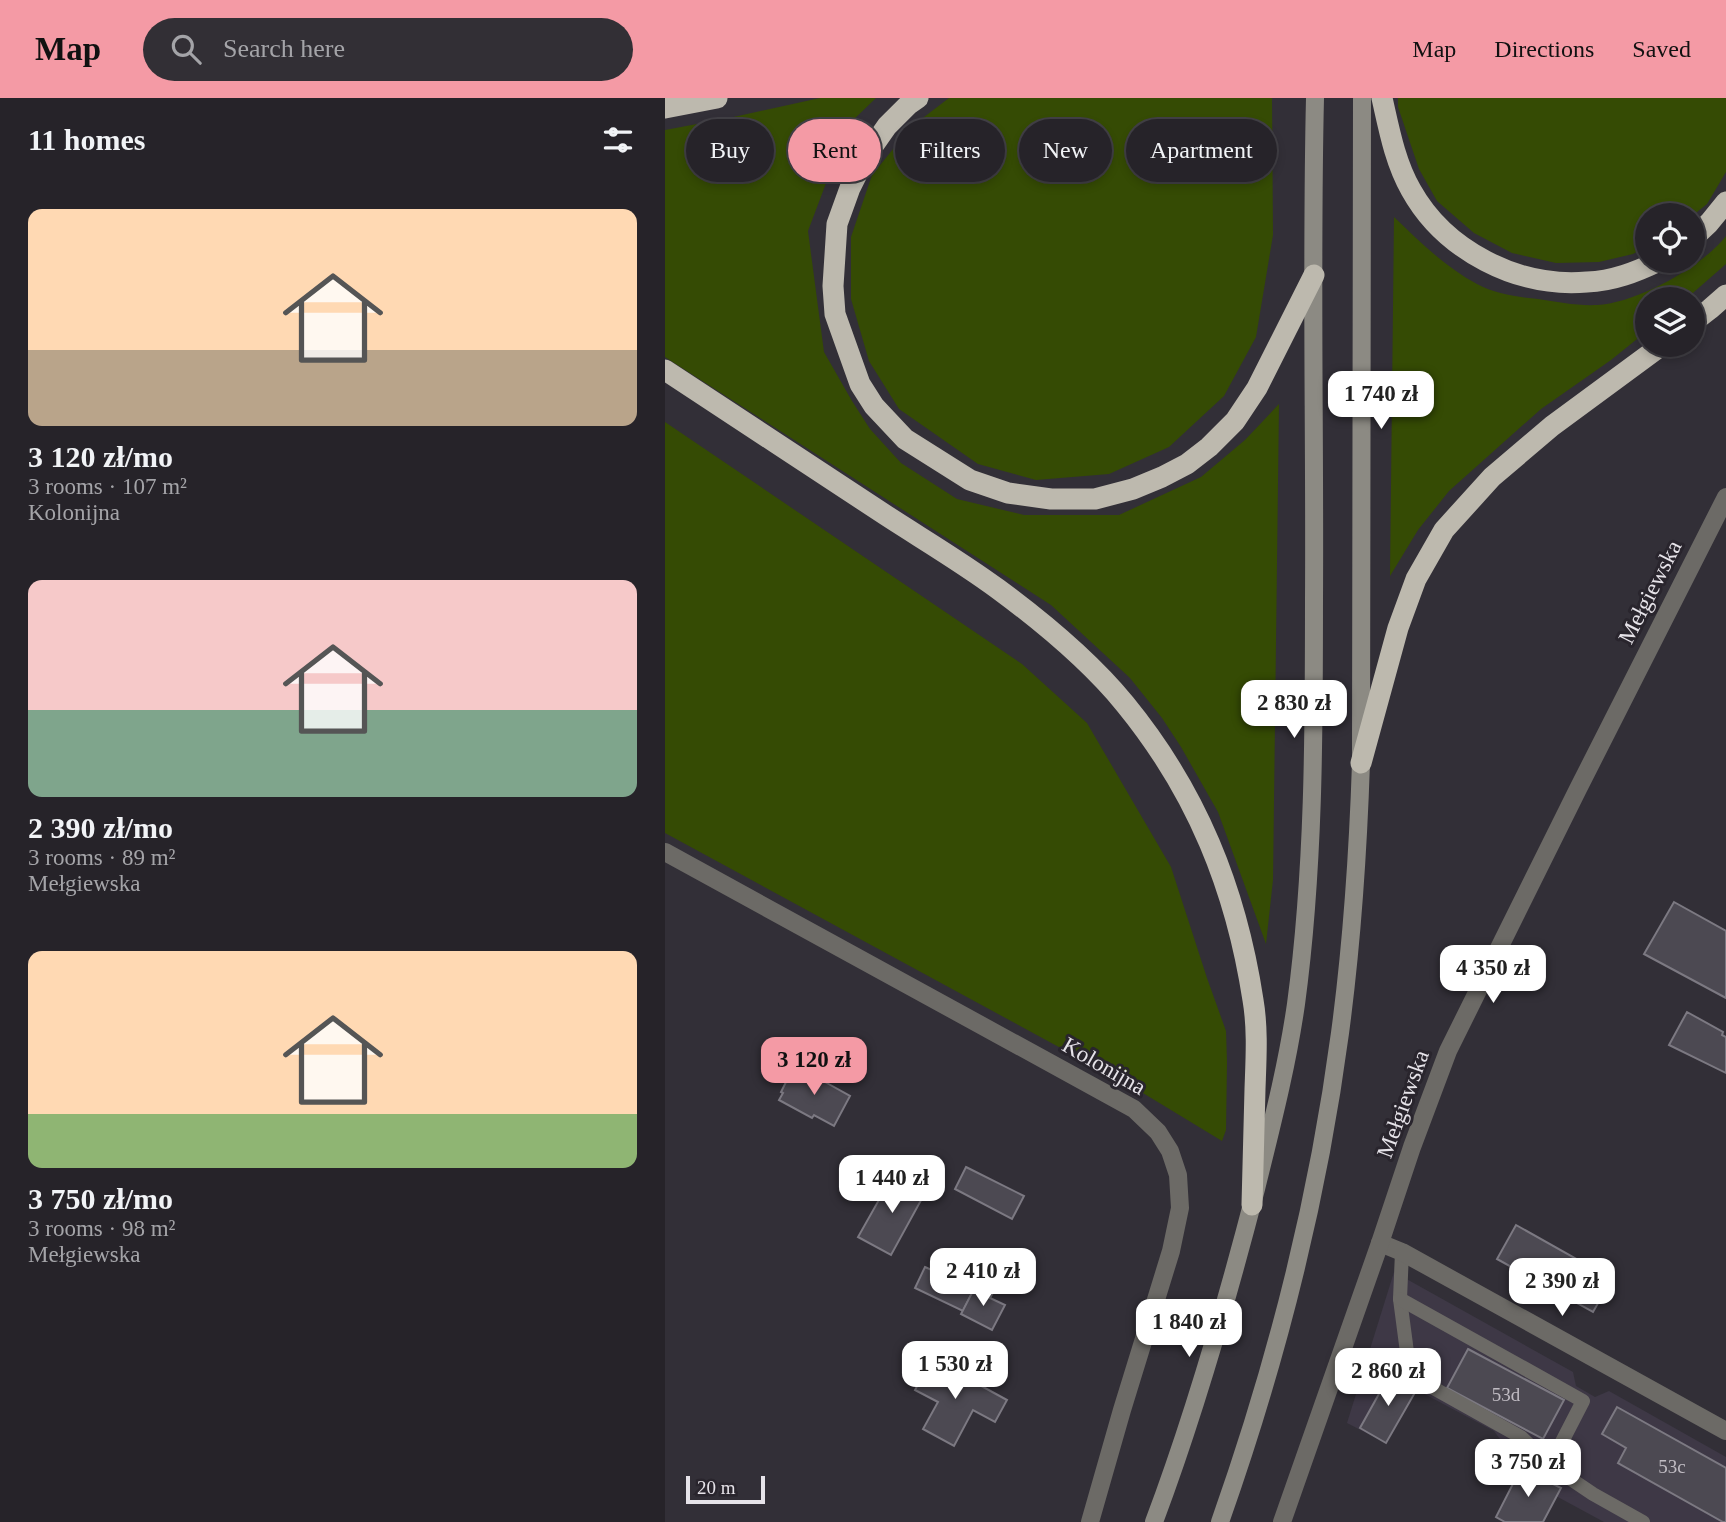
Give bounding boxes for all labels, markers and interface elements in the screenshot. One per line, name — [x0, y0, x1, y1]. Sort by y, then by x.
search box — [143, 18, 633, 81]
icon: search — [167, 30, 205, 68]
text: Map — [35, 31, 101, 67]
text: Search here — [223, 34, 345, 63]
text: Map — [1412, 36, 1456, 62]
text: Directions — [1494, 36, 1594, 62]
text: Saved — [1632, 36, 1691, 62]
chip: Buy — [686, 119, 774, 182]
chip: Rent — [788, 119, 881, 182]
chip: Filters — [895, 119, 1005, 182]
chip: New — [1019, 119, 1112, 182]
chip: Apartment — [1126, 119, 1277, 182]
icon: filters — [599, 121, 637, 159]
text: 11 homes — [28, 123, 146, 156]
map controls — [1635, 203, 1705, 357]
button: locate — [1635, 203, 1705, 273]
icon: home — [270, 255, 396, 381]
button: layers — [1635, 287, 1705, 357]
pin: 1 740 zł — [1309, 372, 1453, 431]
text: 1 740 zł — [1344, 381, 1418, 406]
text: 3 120 zł/mo — [28, 440, 173, 473]
text: 3 rooms · 107 m² — [28, 474, 187, 499]
text: Kolonijna — [28, 500, 120, 525]
street label: Mełgiewska — [1613, 536, 1687, 648]
icon: home — [270, 626, 396, 752]
pin: 2 830 zł — [1222, 680, 1366, 740]
text: 2 830 zł — [1257, 690, 1331, 715]
text: 2 390 zł/mo — [28, 811, 173, 844]
text: 3 rooms · 89 m² — [28, 845, 175, 870]
text: Mełgiewska — [28, 871, 140, 896]
pin: 4 350 zł — [1421, 946, 1565, 1005]
text: 4 350 zł — [1456, 955, 1530, 980]
icon: home — [270, 997, 396, 1123]
street label: Kolonijna — [1058, 1032, 1150, 1100]
pin: 3 120 zł — [742, 1038, 886, 1097]
text: 3 120 zł — [777, 1047, 851, 1072]
street label: Mełgiewska — [1372, 1047, 1434, 1161]
pin: 1 440 zł — [820, 1156, 964, 1215]
text: 1 440 zł — [855, 1165, 929, 1190]
text: 3 750 zł/mo — [28, 1182, 173, 1215]
text: 3 rooms · 98 m² — [28, 1216, 175, 1241]
text: Mełgiewska — [28, 1242, 140, 1267]
pin: 2 410 zł — [911, 1248, 1055, 1308]
text: 2 410 zł — [946, 1258, 1020, 1283]
pin: 2 390 zł — [1490, 1258, 1634, 1318]
text: 2 390 zł — [1525, 1268, 1599, 1293]
pin: 1 840 zł — [1117, 1300, 1261, 1359]
text: 1 840 zł — [1152, 1309, 1226, 1334]
pin: 1 530 zł — [883, 1342, 1027, 1401]
pin: 2 860 zł — [1316, 1348, 1460, 1408]
text: 1 530 zł — [918, 1351, 992, 1376]
text: 2 860 zł — [1351, 1358, 1425, 1383]
house number: 53d — [1492, 1384, 1521, 1405]
pin: 3 750 zł — [1456, 1440, 1600, 1499]
text: 3 750 zł — [1491, 1449, 1565, 1474]
house number: 53c — [1658, 1456, 1686, 1477]
scale bar — [686, 1473, 765, 1505]
text: 20 m — [697, 1477, 736, 1498]

